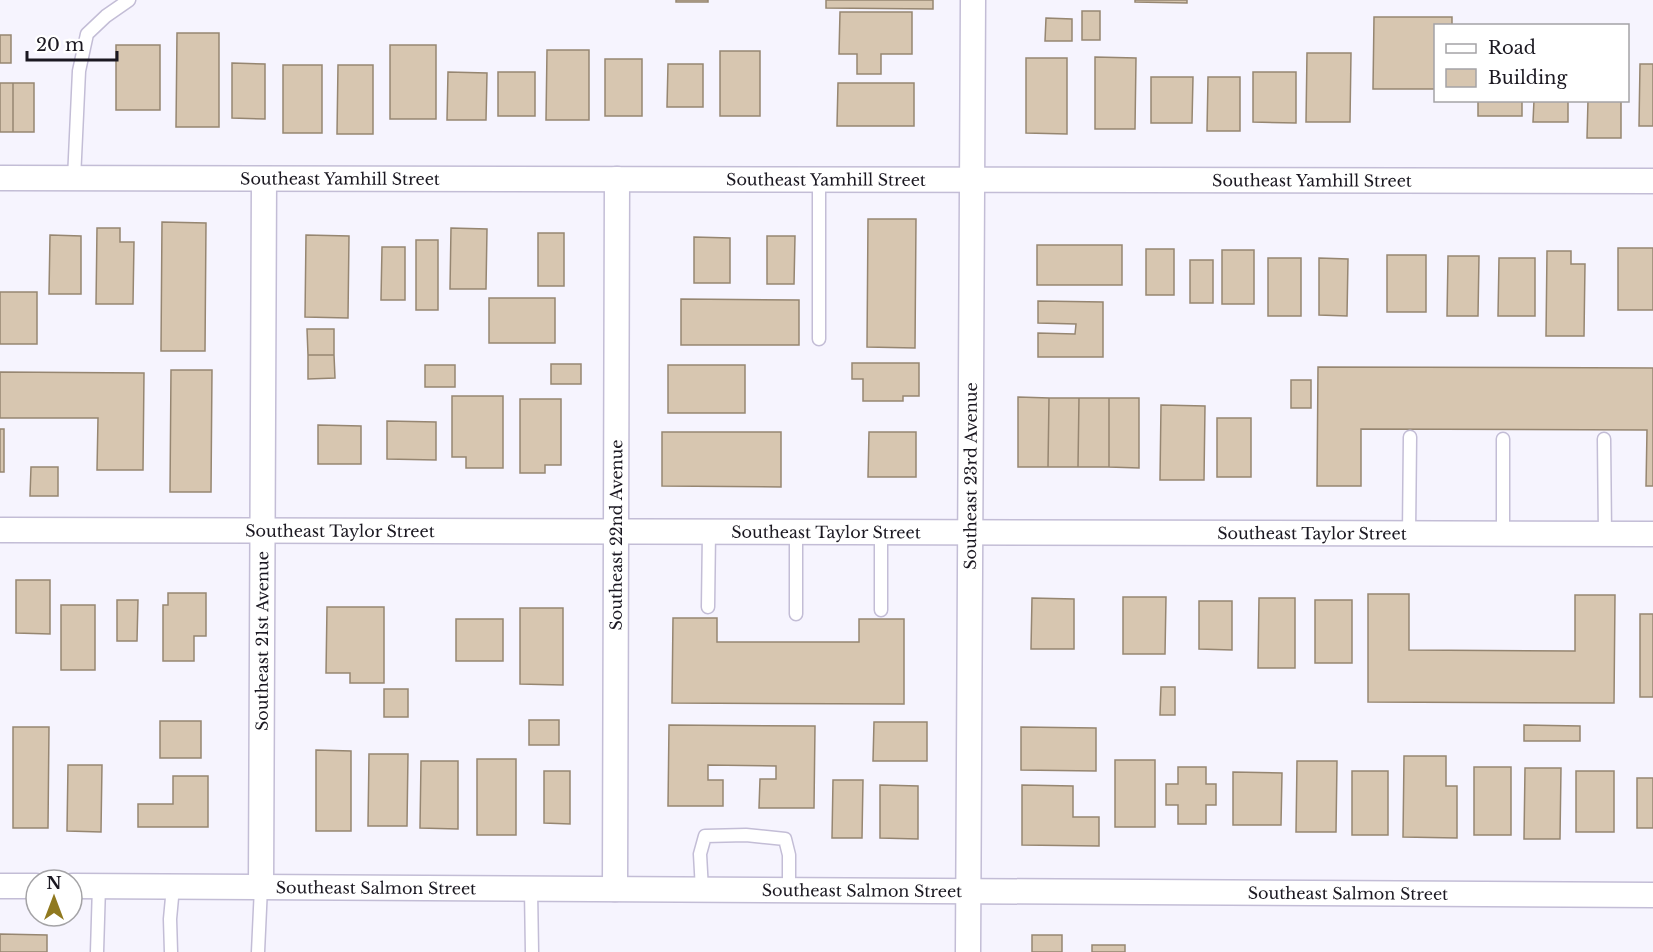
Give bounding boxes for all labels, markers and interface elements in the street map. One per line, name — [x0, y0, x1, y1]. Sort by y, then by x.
scale bar — [27, 24, 117, 62]
legend — [1434, 24, 1629, 102]
text: 20 m — [36, 34, 84, 56]
text: Road — [1488, 37, 1536, 59]
text: Building — [1488, 67, 1567, 89]
street label: Southeast Yamhill Street — [240, 168, 440, 189]
street label: Southeast Yamhill Street — [726, 169, 926, 190]
street label: Southeast Yamhill Street — [1212, 170, 1412, 191]
street label: Southeast 23rd Avenue — [960, 382, 981, 570]
street label: Southeast 22nd Avenue — [606, 439, 626, 631]
street label: Southeast Taylor Street — [245, 521, 435, 541]
street label: Southeast Taylor Street — [731, 522, 921, 542]
street label: Southeast Taylor Street — [1217, 523, 1407, 543]
street label: Southeast 21st Avenue — [252, 551, 272, 731]
north arrow — [24, 868, 84, 928]
text: N — [46, 873, 62, 893]
street label: Southeast Salmon Street — [276, 877, 476, 898]
street label: Southeast Salmon Street — [762, 880, 962, 901]
street label: Southeast Salmon Street — [1248, 883, 1448, 904]

